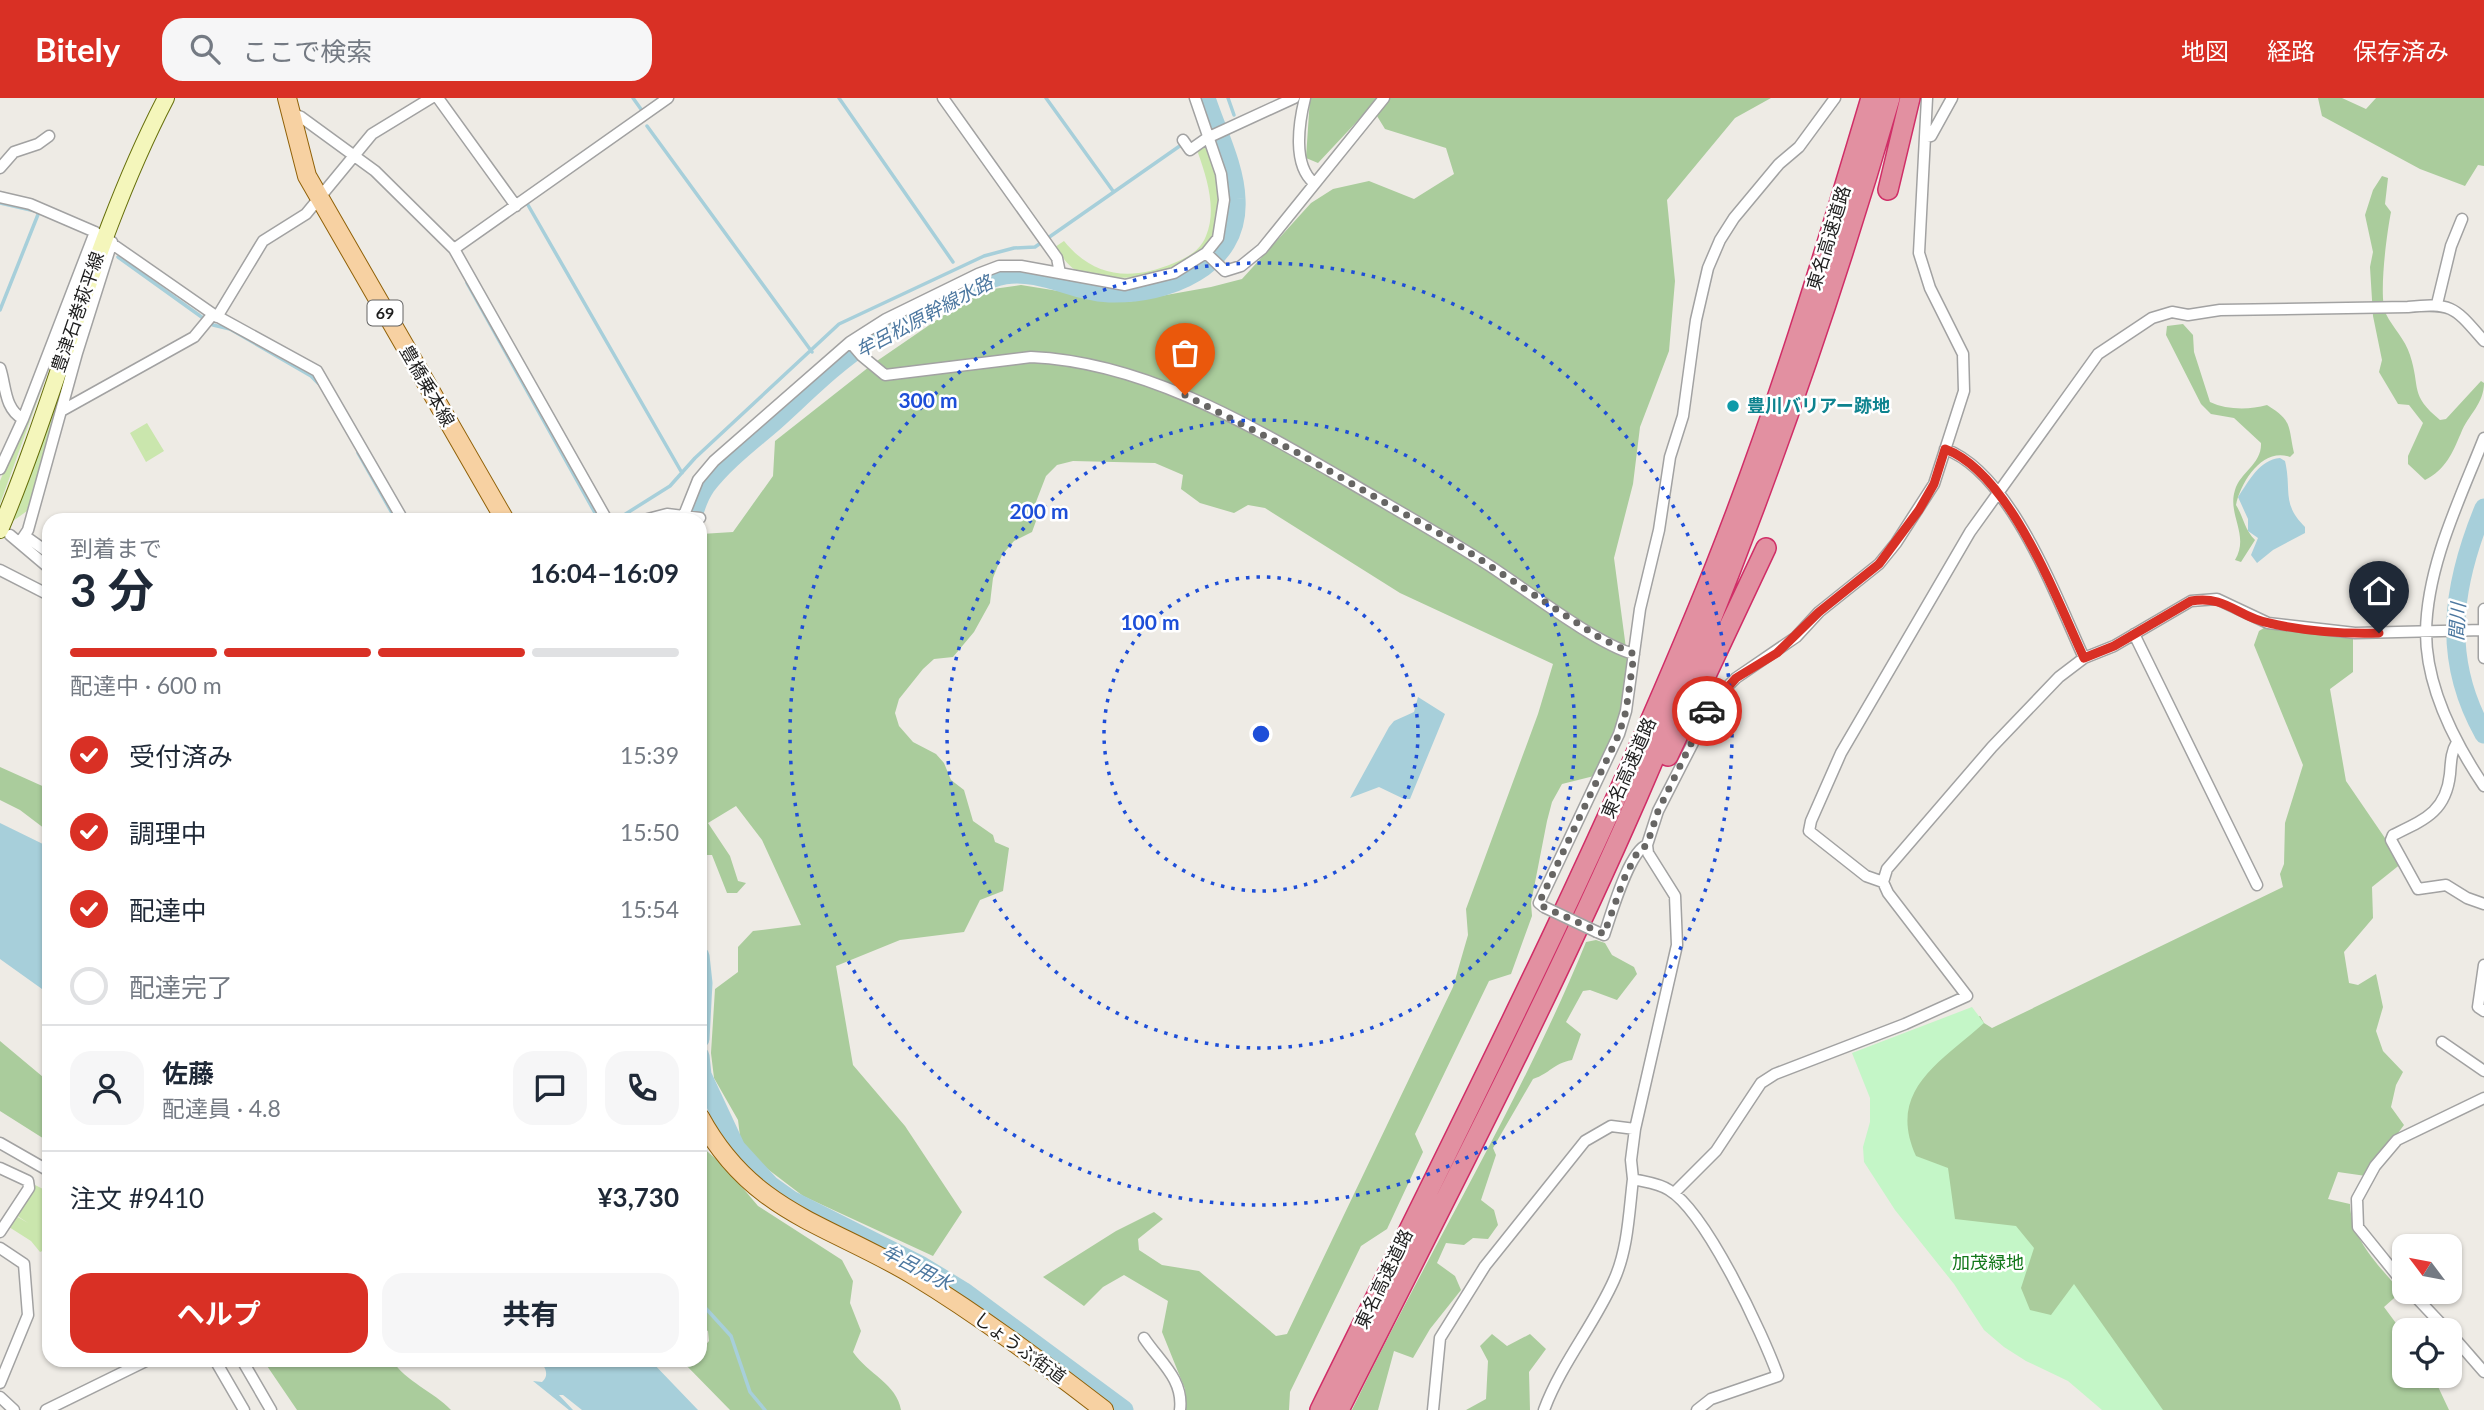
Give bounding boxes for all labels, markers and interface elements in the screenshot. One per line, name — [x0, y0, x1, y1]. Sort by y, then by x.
search box — [162, 18, 652, 81]
text: Bitely — [35, 29, 120, 69]
icon: search — [186, 30, 224, 68]
text: ここで検索 — [242, 35, 372, 67]
text: 地図 — [2181, 36, 2229, 65]
text: 経路 — [2267, 36, 2315, 65]
text: 保存済み — [2353, 36, 2449, 65]
street label: 東名高速道路 — [1802, 183, 1854, 293]
street label: 豊津石巻萩平線 — [46, 249, 108, 375]
water label: 牟呂松原幹線水路 — [851, 269, 998, 361]
road number: 69 — [368, 300, 402, 326]
pin — [1155, 323, 1215, 395]
icon: bag — [1166, 334, 1204, 372]
street label: 豊橋乗本線 — [396, 341, 460, 430]
text: 300 m — [898, 387, 958, 412]
place label: 豊川バリアー跡地 — [1747, 394, 1890, 416]
marker: 豊川バリアー跡地 — [1725, 398, 1741, 414]
text: 200 m — [1009, 498, 1069, 523]
text: 到着まで — [70, 534, 162, 562]
text: 16:04–16:09 — [530, 557, 679, 589]
pin — [2349, 561, 2409, 633]
text: 3 分 — [70, 562, 154, 617]
icon: home — [2360, 572, 2398, 610]
water label: 間川 — [2444, 600, 2469, 642]
text: 100 m — [1120, 609, 1180, 634]
text: 配達中 · 600 m — [70, 671, 222, 699]
courier — [1672, 676, 1742, 746]
icon: car — [1688, 692, 1726, 730]
street label: 東名高速道路 — [1596, 714, 1660, 821]
centre of rings — [1249, 722, 1273, 746]
icon: check — [70, 736, 108, 774]
text: 受付済み — [129, 740, 233, 772]
text: 15:39 — [620, 741, 679, 769]
icon: check — [70, 813, 108, 851]
text: 調理中 — [129, 817, 207, 849]
text: 15:50 — [620, 818, 679, 846]
icon: check — [70, 890, 108, 928]
text: 配達中 — [129, 894, 207, 926]
text: 15:54 — [620, 895, 679, 923]
text: 配達完了 — [129, 971, 233, 1003]
button: person — [70, 1051, 144, 1125]
button: chat — [513, 1051, 587, 1125]
button: phone — [605, 1051, 679, 1125]
text: 佐藤 — [162, 1057, 214, 1089]
text: 配達員 · 4.8 — [162, 1094, 281, 1122]
text: ¥3,730 — [598, 1181, 679, 1213]
text: 注文 #9410 — [70, 1182, 204, 1214]
street label: 東名高速道路 — [1350, 1225, 1417, 1332]
north arrow — [2392, 1234, 2462, 1304]
map controls — [2392, 1234, 2462, 1388]
water label: 牟呂用水 — [878, 1239, 958, 1295]
park label: 加茂緑地 — [1952, 1251, 2024, 1273]
button: ヘルプ — [70, 1273, 368, 1353]
button: 共有 — [382, 1273, 679, 1353]
street label: しょうぶ街道 — [970, 1307, 1071, 1388]
button: locate — [2392, 1318, 2462, 1388]

